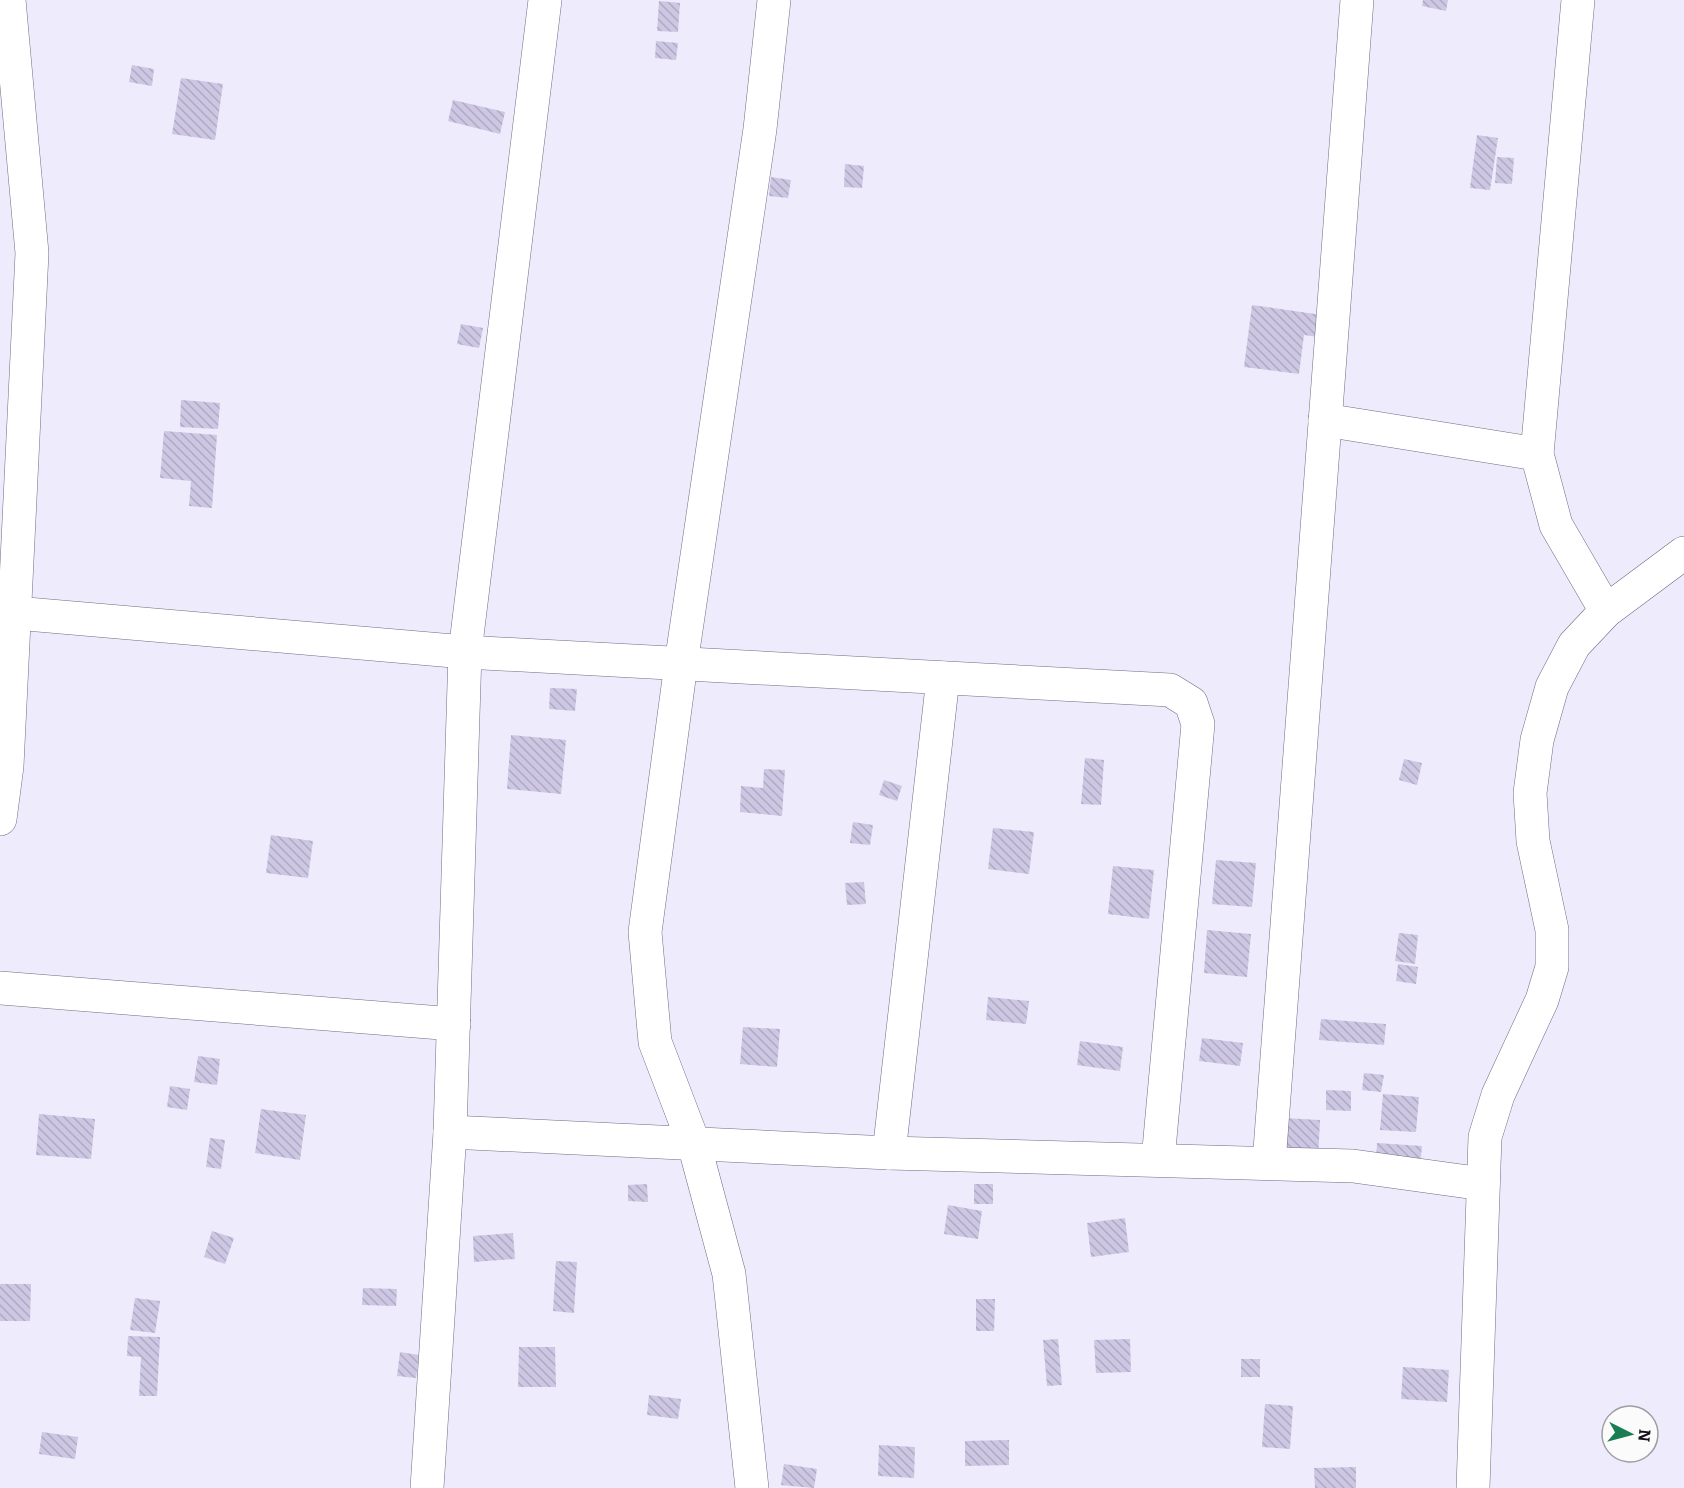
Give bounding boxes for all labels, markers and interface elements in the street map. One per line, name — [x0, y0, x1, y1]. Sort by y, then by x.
north arrow — [1600, 1404, 1660, 1464]
text: N — [1634, 1428, 1655, 1443]

